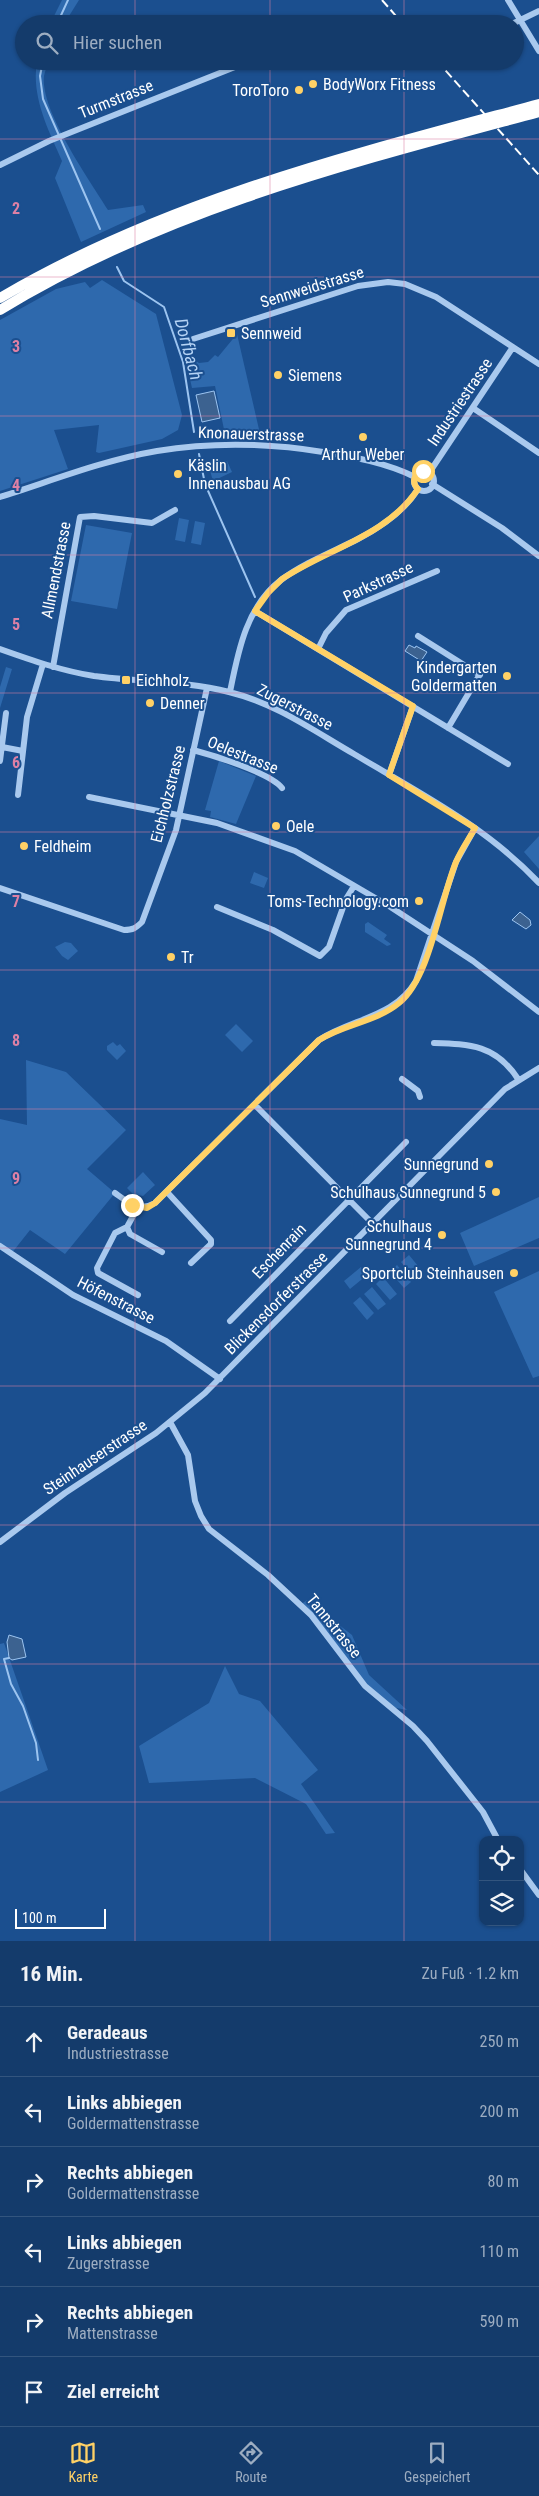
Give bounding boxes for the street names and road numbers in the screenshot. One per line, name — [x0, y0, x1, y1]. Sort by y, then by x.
street label: Turmstrasse — [76, 75, 156, 123]
street label: Sennweidstrasse — [258, 262, 366, 312]
street label: Industriestrasse — [424, 354, 496, 450]
street label: Knonauerstrasse — [198, 423, 304, 445]
street label: Allmendstrasse — [37, 520, 75, 620]
street label: Parkstrasse — [340, 558, 416, 606]
street label: Zugerstrasse — [254, 680, 336, 734]
street label: Oelestrasse — [205, 732, 281, 778]
street label: Eichholzstrasse — [147, 743, 189, 845]
street label: Eschenrain — [248, 1219, 310, 1283]
street label: Blickensdorferstrasse — [221, 1248, 331, 1358]
street label: Höfenstrasse — [74, 1272, 158, 1328]
street label: Steinhauserstrasse — [39, 1415, 151, 1499]
street label: Tannstrasse — [302, 1590, 366, 1662]

